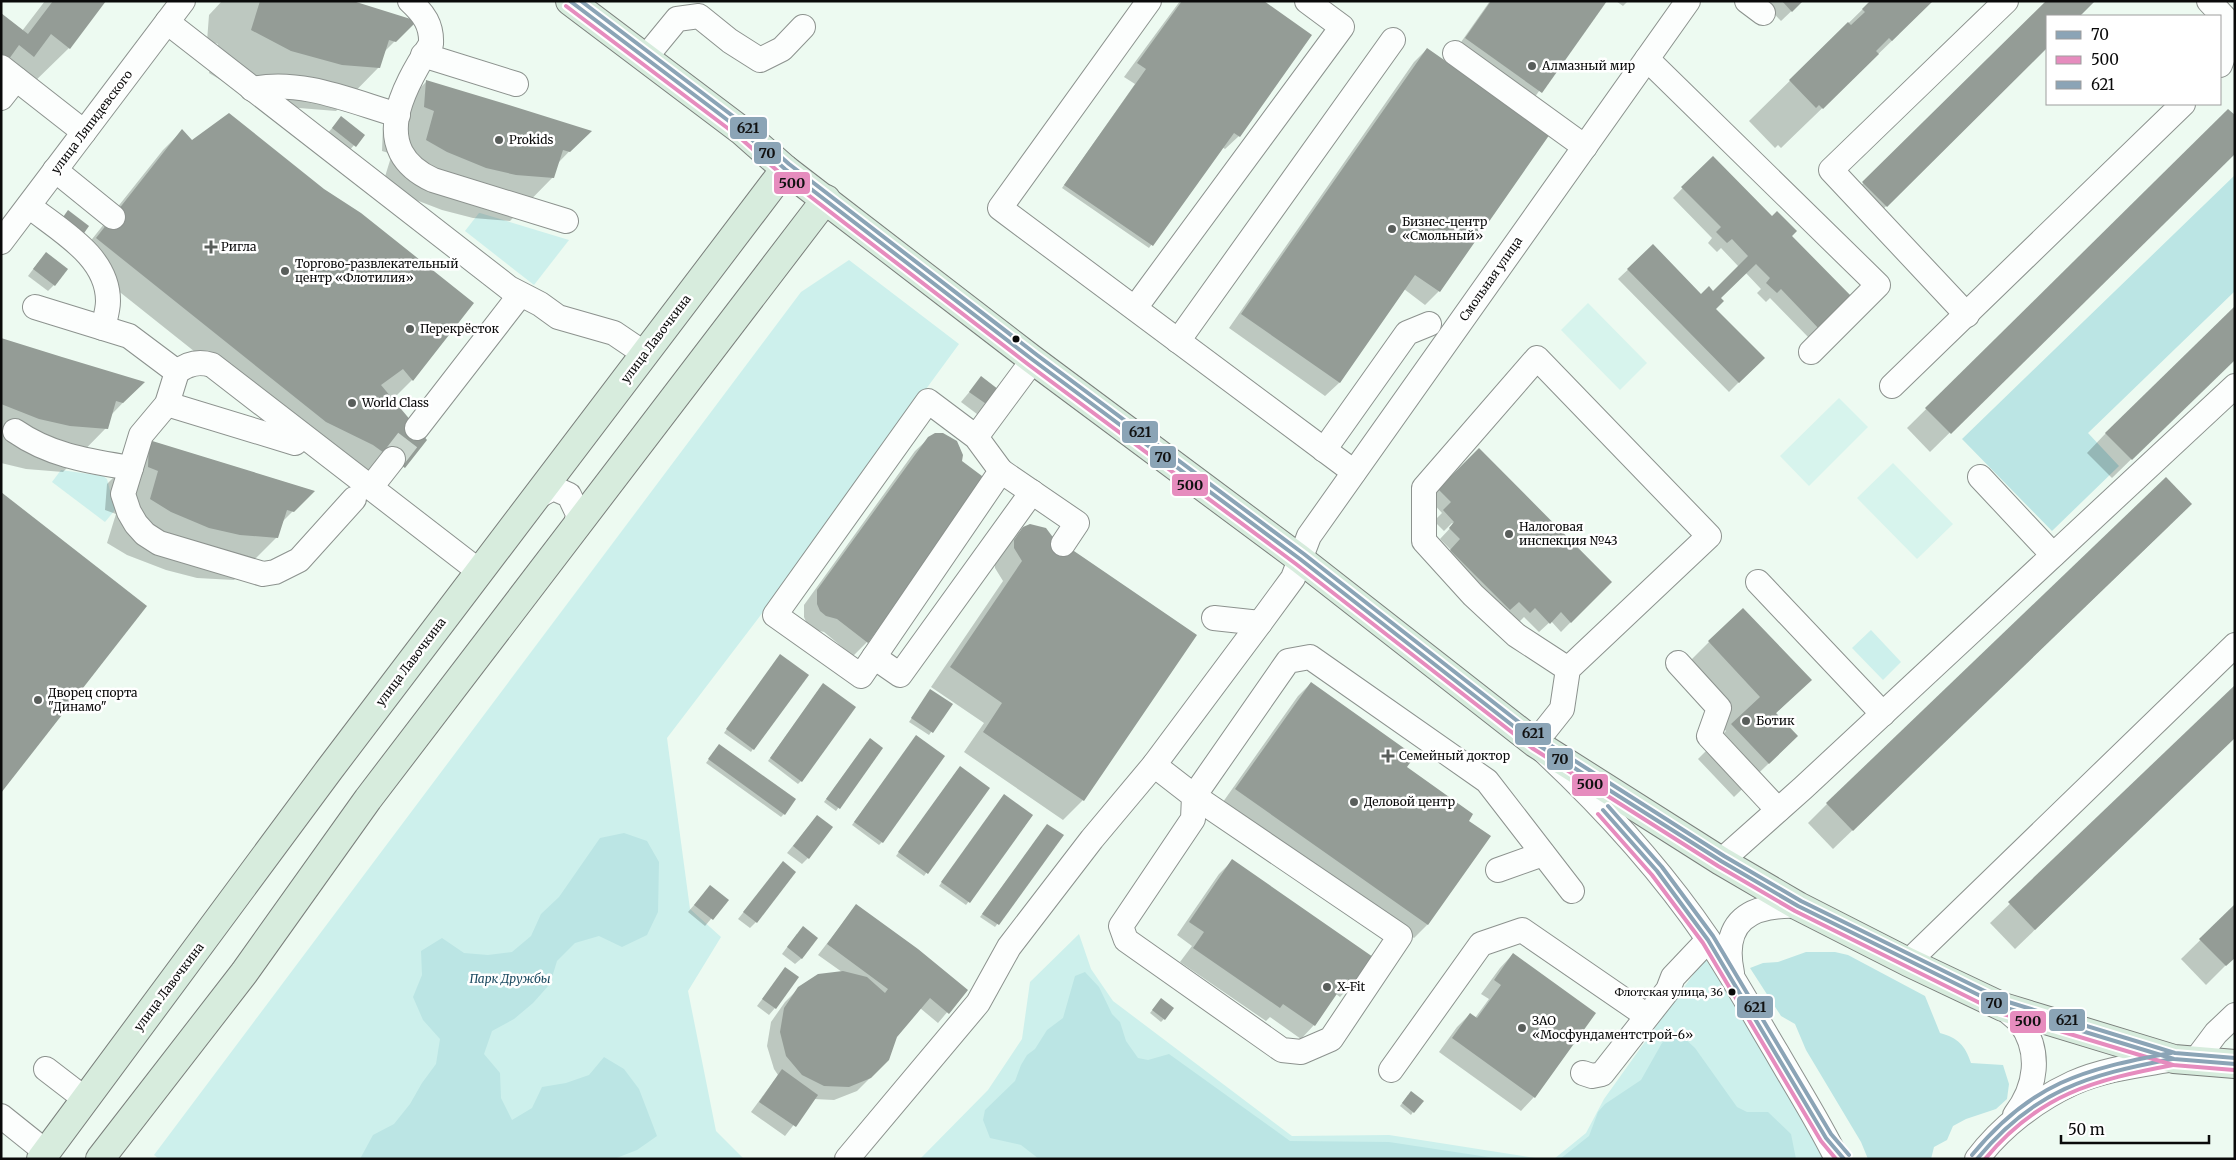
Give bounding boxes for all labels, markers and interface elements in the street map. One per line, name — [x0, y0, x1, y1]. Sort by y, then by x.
legend — [2046, 15, 2221, 105]
text: 70 — [2091, 25, 2109, 44]
text: 500 — [2091, 50, 2119, 69]
place label: Алмазный мир — [1541, 58, 1635, 73]
marker: Алмазный мир — [1526, 60, 1538, 72]
street label: улица Ляпидевского — [48, 67, 135, 176]
text: 621 — [2091, 75, 2115, 94]
line badge: 621 — [729, 116, 768, 140]
text: 621 — [737, 119, 760, 137]
place label: Prokids — [509, 132, 553, 147]
marker: Prokids — [493, 134, 505, 146]
line badge: 70 — [753, 141, 782, 165]
text: 70 — [758, 144, 776, 162]
line badge: 500 — [773, 171, 811, 195]
text: 500 — [779, 174, 805, 192]
place label: Бизнес-центр «Смольный» — [1402, 214, 1487, 243]
marker: Бизнес-центр «Смольный» — [1386, 223, 1398, 235]
street label: Смольная улица — [1456, 233, 1526, 324]
place label: Ригла — [221, 239, 257, 254]
marker: Ригла — [205, 241, 217, 253]
place label: Торгово-развлекательный центр «Флотилия» — [295, 256, 458, 285]
marker: Торгово-развлекательный центр «Флотилия» — [279, 265, 291, 277]
street label: улица Лавочкина — [617, 291, 694, 386]
place label: Перекрёсток — [420, 321, 499, 336]
marker: Перекрёсток — [404, 323, 416, 335]
unlabelled marker — [1011, 334, 1021, 344]
place label: World Class — [361, 395, 429, 410]
marker: World Class — [346, 397, 358, 409]
line badge: 621 — [1121, 420, 1159, 444]
text: 621 — [1129, 423, 1152, 441]
line badge: 70 — [1149, 445, 1177, 469]
text: 70 — [1154, 448, 1172, 466]
line badge: 500 — [1171, 473, 1209, 497]
text: 500 — [1177, 476, 1203, 494]
place label: Налоговая инспекция №43 — [1519, 519, 1618, 548]
marker: Налоговая инспекция №43 — [1503, 528, 1515, 540]
street label: улица Лавочкина — [372, 614, 449, 709]
place label: Дворец спорта "Динамо" — [48, 685, 138, 714]
marker: Дворец спорта "Динамо" — [32, 694, 44, 706]
place label: Ботик — [1756, 713, 1795, 728]
marker: Ботик — [1740, 715, 1752, 727]
line badge: 621 — [1514, 722, 1552, 746]
text: 621 — [1522, 724, 1545, 742]
line badge: 70 — [1546, 747, 1574, 771]
place label: Семейный доктор — [1399, 748, 1510, 763]
marker: Семейный доктор — [1381, 749, 1395, 763]
text: 70 — [1551, 750, 1569, 768]
line badge: 500 — [1571, 773, 1609, 797]
text: 500 — [1577, 775, 1603, 793]
place label: Деловой центр — [1364, 794, 1455, 809]
marker: Деловой центр — [1348, 796, 1360, 808]
street label: улица Лавочкина — [130, 939, 207, 1034]
park label: Парк Дружбы — [469, 971, 551, 986]
place label: X-Fit — [1337, 979, 1366, 994]
marker: X-Fit — [1321, 981, 1333, 993]
place label: Флотская улица, 36 — [1615, 985, 1723, 999]
marker: Флотская улица, 36 — [1727, 987, 1737, 997]
line badge: 70 — [1980, 991, 2009, 1015]
text: 70 — [1985, 994, 2003, 1012]
line badge: 621 — [1736, 995, 1774, 1019]
text: 621 — [1744, 998, 1767, 1016]
line badge: 621 — [2048, 1008, 2086, 1032]
line badge: 500 — [2009, 1010, 2047, 1034]
text: 621 — [2056, 1011, 2079, 1029]
text: 500 — [2015, 1012, 2041, 1030]
place label: ЗАО «Мосфундаментстрой-6» — [1532, 1013, 1693, 1042]
marker: ЗАО «Мосфундаментстрой-6» — [1516, 1022, 1528, 1034]
scale bar — [2061, 1112, 2208, 1144]
text: 50 m — [2068, 1120, 2105, 1139]

